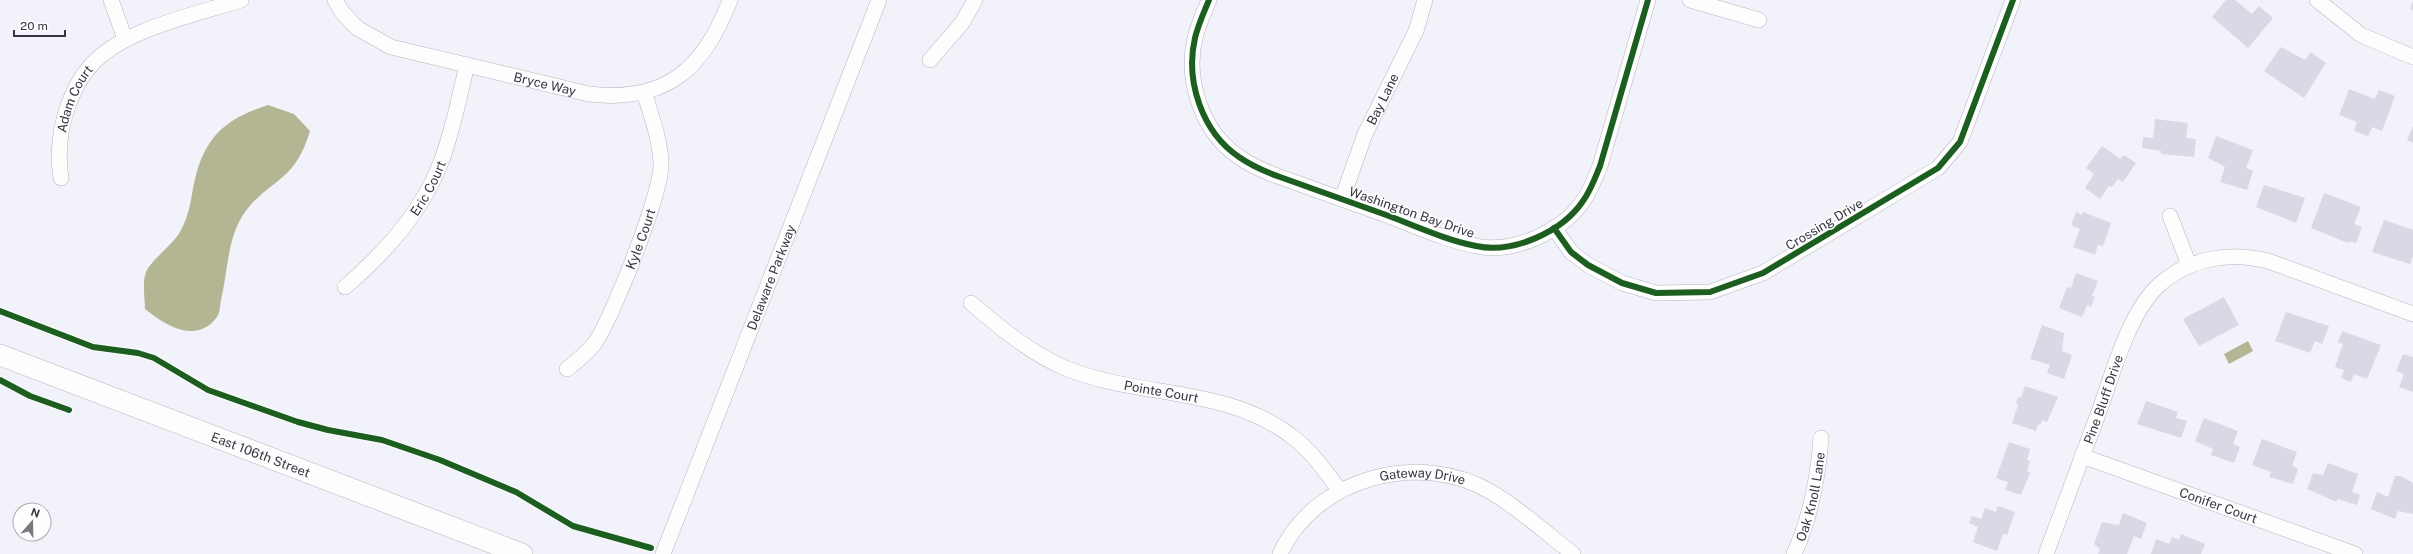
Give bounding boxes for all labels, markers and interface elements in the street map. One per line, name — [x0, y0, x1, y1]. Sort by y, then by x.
scale bar — [14, 12, 65, 38]
text: 20 m — [20, 19, 48, 33]
street label: Adam Court — [54, 62, 96, 134]
street label: Bryce Way — [512, 69, 578, 99]
street label: Bay Lane — [1364, 71, 1402, 127]
street label: Eric Court — [407, 159, 449, 219]
street label: Washington Bay Drive — [1347, 184, 1477, 241]
street label: Crossing Drive — [1783, 195, 1866, 253]
street label: Kyle Court — [623, 207, 659, 272]
street label: Delaware Parkway — [744, 223, 799, 332]
street label: Pine Bluff Drive — [2081, 353, 2126, 446]
street label: Pointe Court — [1123, 378, 1200, 406]
street label: East 106th Street — [209, 429, 312, 481]
street label: Oak Knoll Lane — [1793, 451, 1828, 544]
street label: Gateway Drive — [1378, 465, 1467, 488]
street label: Conifer Court — [2177, 485, 2259, 526]
north arrow — [12, 502, 52, 542]
text: N — [29, 505, 42, 520]

